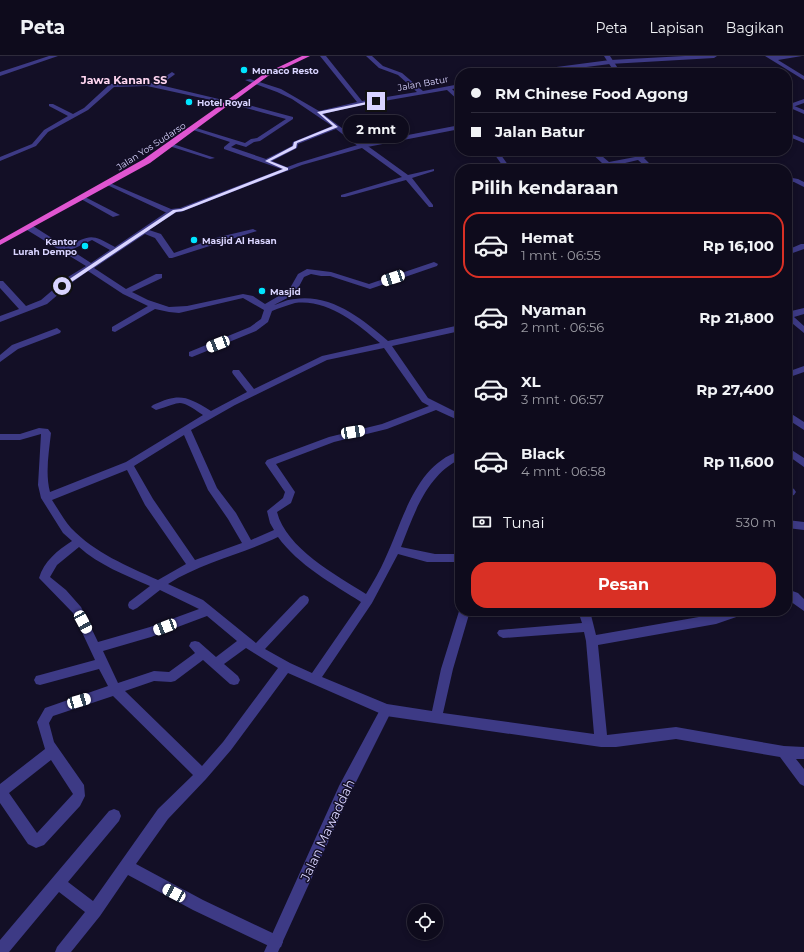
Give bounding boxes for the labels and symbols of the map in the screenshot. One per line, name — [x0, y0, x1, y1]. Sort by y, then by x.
marker: Monaco Resto — [239, 65, 249, 75]
place label: Monaco Resto — [252, 65, 319, 76]
district label: Jawa Kanan SS — [80, 73, 167, 87]
street label: Jalan Batur — [396, 73, 450, 93]
route end — [367, 92, 385, 110]
marker: Hotel Royal — [184, 97, 194, 107]
place label: Hotel Royal — [197, 97, 251, 108]
callout: 2 mnt — [343, 115, 409, 143]
street label: Jalan Yos Sudarso — [114, 119, 188, 173]
marker: Masjid Al Hasan — [189, 235, 199, 245]
place label: Masjid Al Hasan — [202, 235, 277, 246]
place label: Kantor Lurah Dempo — [13, 236, 77, 257]
marker: Kantor Lurah Dempo — [80, 241, 90, 251]
car — [380, 269, 406, 287]
route start — [53, 277, 71, 295]
marker: Masjid — [257, 286, 267, 296]
place label: Masjid — [270, 286, 301, 297]
car — [205, 334, 231, 354]
car — [340, 424, 366, 440]
car — [72, 609, 94, 635]
car — [152, 617, 178, 637]
car — [66, 692, 92, 710]
street label: Jalan Mawaddah — [296, 777, 358, 884]
car — [161, 882, 187, 904]

